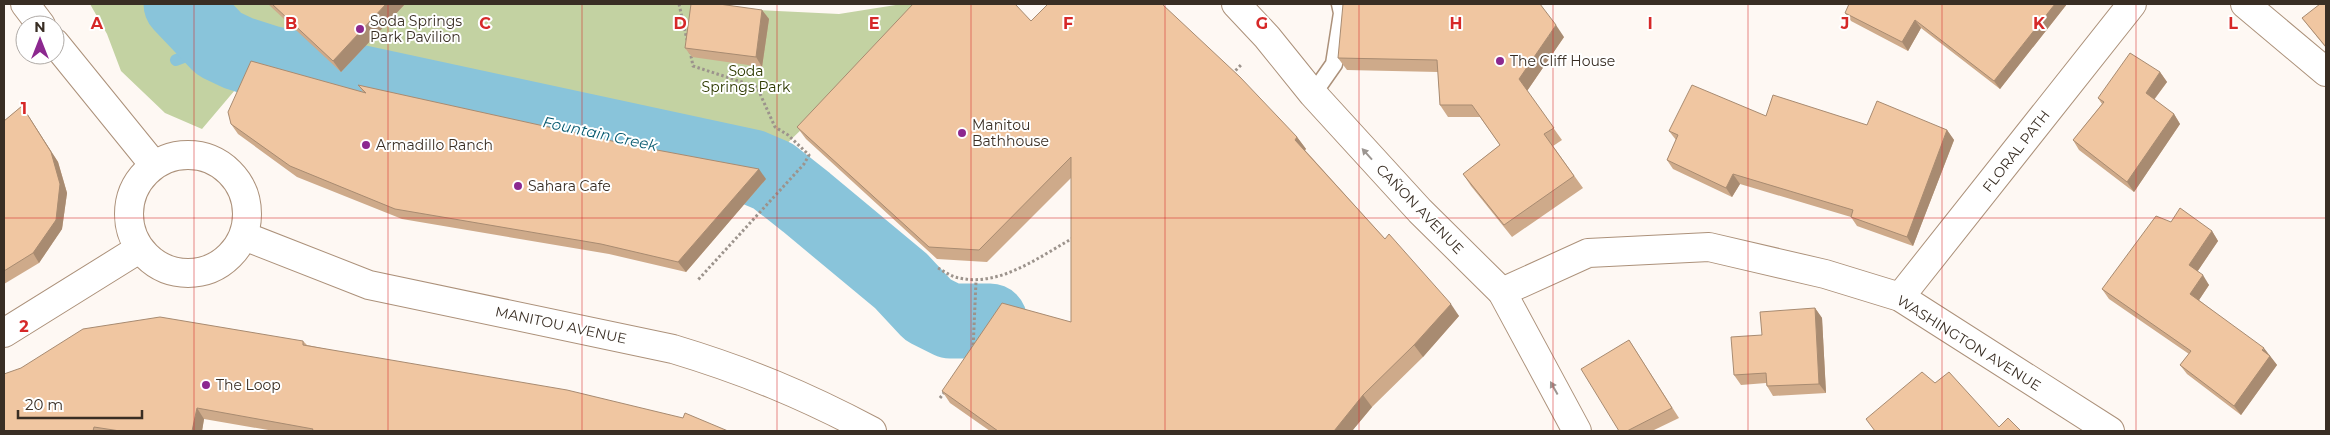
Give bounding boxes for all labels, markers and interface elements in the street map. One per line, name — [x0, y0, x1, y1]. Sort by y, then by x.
place label: Soda Springs Park Pavilion — [370, 12, 462, 46]
text: A — [90, 14, 104, 33]
text: B — [285, 14, 297, 33]
text: C — [479, 14, 491, 33]
text: D — [673, 14, 687, 33]
text: E — [869, 14, 879, 33]
text: F — [1063, 14, 1073, 33]
text: G — [1256, 14, 1268, 33]
text: H — [1450, 14, 1462, 33]
text: I — [1647, 14, 1653, 33]
text: J — [1840, 14, 1849, 33]
text: K — [2033, 14, 2046, 33]
text: L — [2228, 14, 2238, 33]
north arrow — [15, 15, 65, 65]
text: N — [34, 18, 46, 36]
marker: Soda Springs Park Pavilion — [354, 23, 366, 35]
place label: The Cliff House — [1510, 52, 1615, 70]
marker: The Cliff House — [1494, 55, 1506, 67]
park label: Soda Springs Park — [702, 62, 791, 96]
text: 1 — [21, 99, 27, 118]
street label: FLORAL PATH — [1978, 106, 2054, 196]
water label: Fountain Creek — [541, 112, 660, 155]
place label: Manitou Bathhouse — [972, 116, 1049, 150]
marker: Manitou Bathhouse — [956, 127, 968, 139]
place label: Armadillo Ranch — [376, 136, 493, 154]
marker: Armadillo Ranch — [360, 139, 372, 151]
one-way arrow — [1362, 147, 1373, 160]
street label: CAÑON AVENUE — [1372, 160, 1468, 258]
place label: Sahara Cafe — [528, 177, 611, 195]
marker: Sahara Cafe — [512, 180, 524, 192]
street label: WASHINGTON AVENUE — [1894, 291, 2044, 395]
street label: MANITOU AVENUE — [494, 302, 628, 348]
text: 2 — [19, 317, 29, 336]
place label: The Loop — [216, 376, 281, 394]
marker: The Loop — [200, 379, 212, 391]
one-way arrow — [1550, 381, 1558, 396]
scale bar — [18, 388, 141, 420]
text: 20 m — [25, 395, 63, 414]

